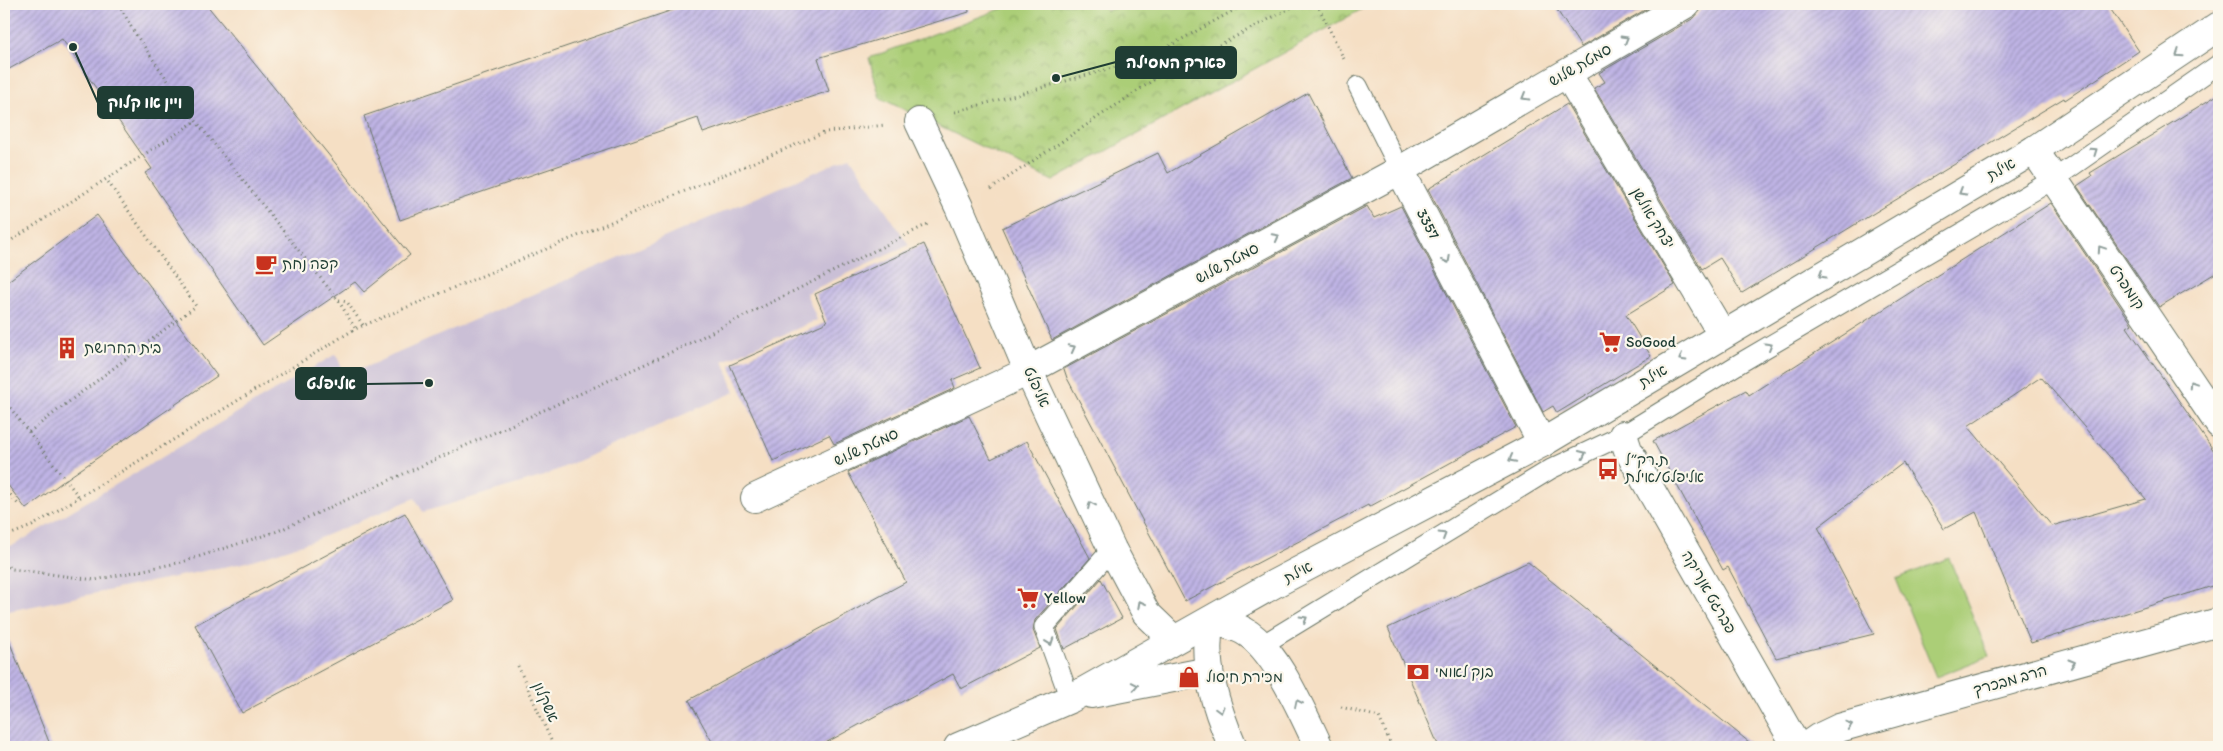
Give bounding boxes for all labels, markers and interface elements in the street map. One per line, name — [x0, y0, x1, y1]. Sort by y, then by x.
one-way arrow — [1619, 36, 1628, 46]
street label: סמטת שלוש — [1545, 40, 1615, 90]
callout: פארק המסילה — [1116, 47, 1236, 78]
one-way arrow — [2175, 47, 2184, 57]
text: פארק המסילה — [1126, 53, 1226, 72]
callout: ויין או קלוק — [98, 87, 193, 118]
one-way arrow — [1522, 91, 1531, 101]
text: ויין או קלוק — [108, 93, 182, 113]
one-way arrow — [2089, 148, 2098, 157]
street label: אילת — [1983, 154, 2019, 185]
street label: יצחק אולשן — [1628, 184, 1678, 252]
one-way arrow — [1958, 186, 1967, 196]
street label: 3357 — [1413, 206, 1444, 243]
one-way arrow — [1271, 233, 1280, 243]
street label: סמטת שלוש — [1192, 239, 1262, 287]
one-way arrow — [2098, 245, 2107, 255]
cafe icon: קפה נחת — [253, 251, 279, 277]
one-way arrow — [1441, 254, 1451, 263]
place label: קפה נחת — [282, 255, 338, 273]
street label: קומפרט — [2105, 261, 2149, 313]
one-way arrow — [1818, 269, 1827, 279]
supermarket icon: SoGood — [1597, 329, 1623, 355]
place label: SoGood — [1626, 333, 1677, 351]
building icon: בית החרושת — [54, 335, 80, 361]
place label: בית החרושת — [84, 339, 162, 357]
one-way arrow — [1763, 342, 1772, 352]
one-way arrow — [1066, 344, 1075, 354]
one-way arrow — [1679, 352, 1688, 362]
street label: אילת — [1635, 360, 1671, 392]
street label: אליפלט — [1020, 364, 1054, 410]
callout: אליפלט — [296, 368, 366, 399]
text: אליפלט — [306, 374, 356, 393]
one-way arrow — [2189, 380, 2198, 390]
street label: סמטת שלוש — [831, 424, 901, 470]
one-way arrow — [1578, 449, 1587, 460]
place label: ת.רק״ל אליפלט/אילת — [1624, 451, 1704, 486]
one-way arrow — [1509, 453, 1518, 463]
bus stop icon: ת.רק״ל אליפלט/אילת — [1595, 456, 1621, 482]
one-way arrow — [1087, 501, 1098, 510]
one-way arrow — [1437, 531, 1446, 541]
street label: פברגט אנריקה — [1678, 547, 1740, 637]
street label: אילת — [1280, 557, 1316, 587]
supermarket icon: Yellow — [1015, 585, 1041, 611]
place label: Yellow — [1044, 589, 1086, 607]
one-way arrow — [1137, 600, 1147, 609]
one-way arrow — [1298, 616, 1307, 626]
one-way arrow — [1044, 637, 1054, 646]
one-way arrow — [2068, 658, 2077, 669]
bank icon: בנק לאומי — [1405, 659, 1431, 685]
street label: הרב מבכרך — [1971, 661, 2049, 699]
place label: בנק לאומי — [1435, 663, 1494, 681]
shop icon: מכירת חיסול — [1176, 664, 1202, 690]
place label: מכירת חיסול — [1206, 668, 1283, 686]
street label: אשקלון — [529, 679, 563, 725]
one-way arrow — [1131, 681, 1140, 692]
one-way arrow — [1294, 699, 1304, 708]
one-way arrow — [1214, 705, 1224, 713]
one-way arrow — [1844, 721, 1852, 731]

